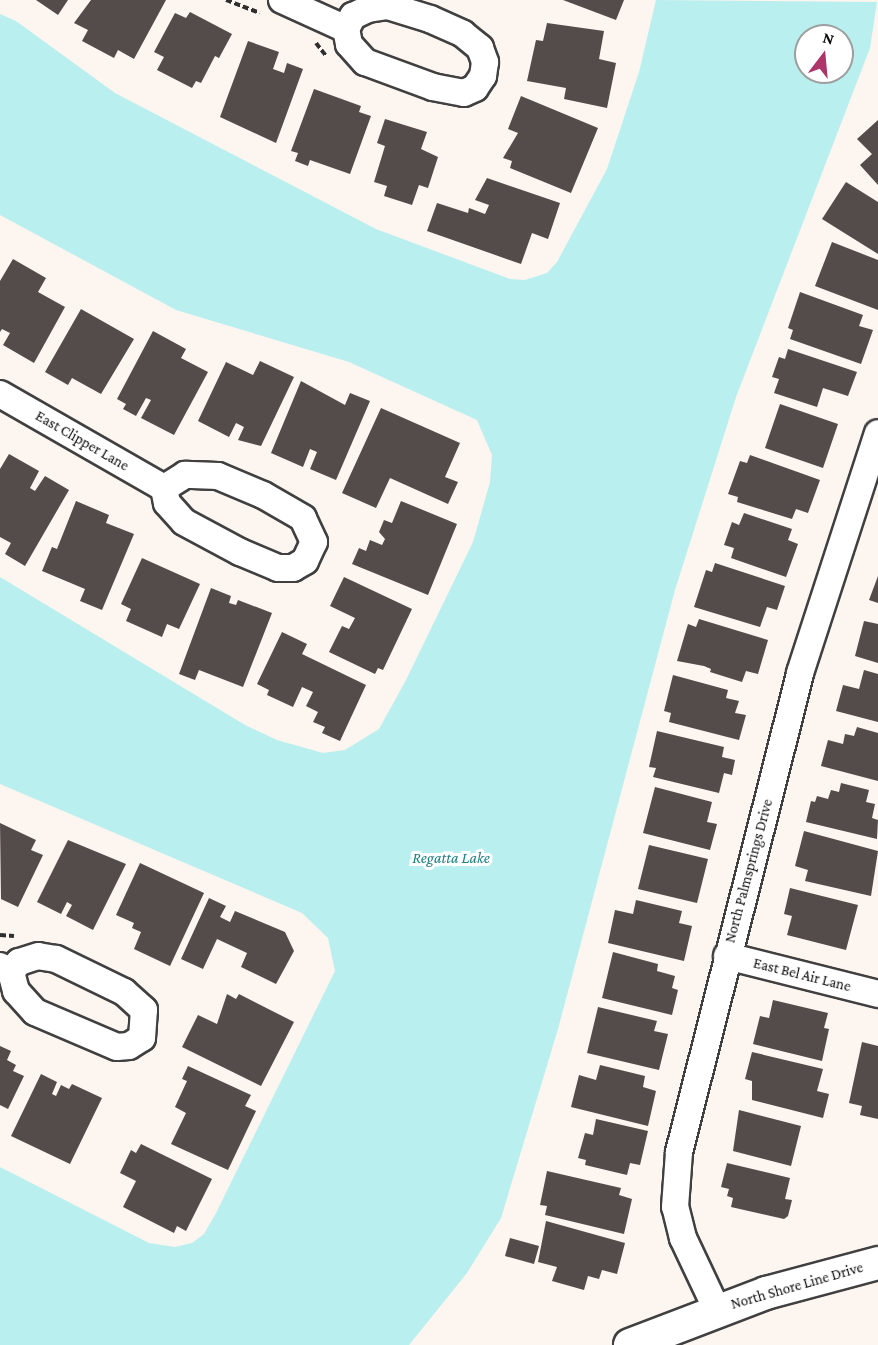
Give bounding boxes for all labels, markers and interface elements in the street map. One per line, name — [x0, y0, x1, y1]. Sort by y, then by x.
north arrow — [794, 24, 854, 84]
text: N — [821, 28, 836, 48]
street label: East Clipper Lane — [32, 407, 132, 475]
street label: North Palmsprings Drive — [721, 797, 777, 945]
water label: Regatta Lake — [412, 848, 490, 868]
street label: East Bel Air Lane — [751, 954, 853, 996]
street label: North Shore Line Drive — [729, 1258, 865, 1314]

